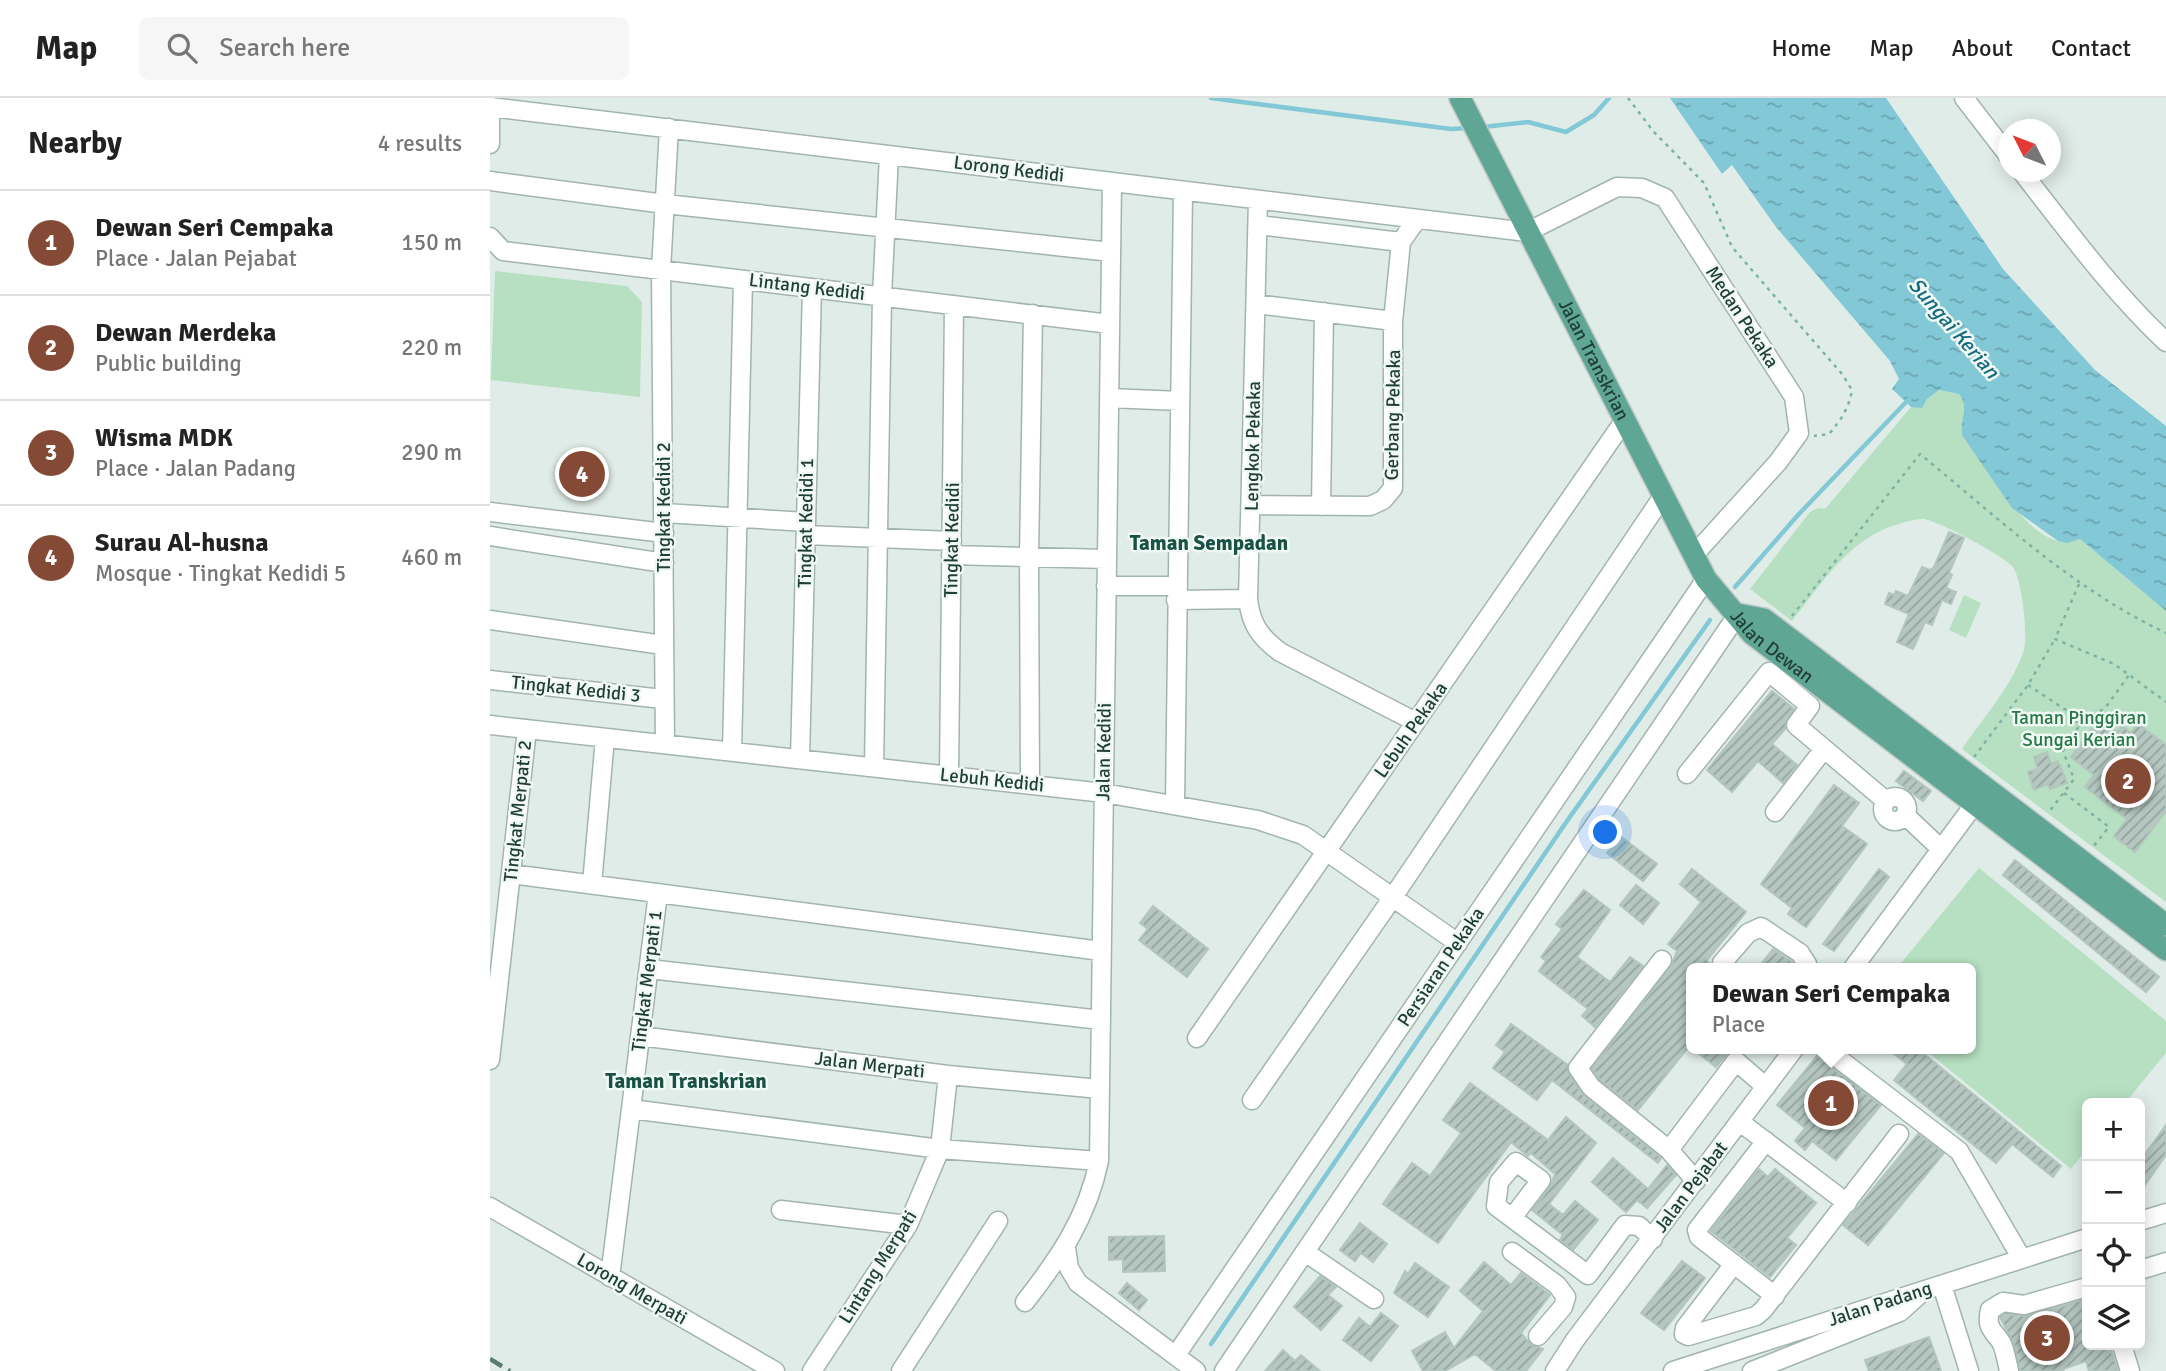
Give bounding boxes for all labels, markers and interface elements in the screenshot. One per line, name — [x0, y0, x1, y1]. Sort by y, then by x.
search box — [139, 17, 629, 80]
text: Map — [35, 28, 97, 69]
icon: search — [163, 29, 201, 67]
text: Search here — [219, 32, 350, 64]
text: Home — [1771, 33, 1831, 63]
text: Map — [1869, 33, 1914, 63]
text: About — [1952, 33, 2013, 63]
text: Contact — [2051, 33, 2131, 63]
north arrow — [1998, 119, 2061, 182]
text: Nearby — [28, 125, 122, 162]
text: 4 results — [378, 129, 462, 158]
street label: Lorong Kedidi — [952, 150, 1066, 188]
text: Dewan Seri Cempaka — [95, 212, 333, 244]
text: 1 — [45, 228, 57, 257]
text: 150 m — [401, 228, 462, 257]
text: Place · Jalan Pejabat — [95, 244, 297, 273]
street label: Medan Pekaka — [1700, 261, 1784, 373]
street label: Lintang Kedidi — [748, 268, 866, 306]
water label: Sungai Kerian — [1903, 272, 2005, 384]
street label: Jalan Transkrian — [1553, 295, 1635, 424]
text: Dewan Merdeka — [95, 317, 276, 349]
text: 2 — [45, 333, 57, 362]
text: 220 m — [401, 333, 462, 362]
text: Public building — [95, 349, 242, 378]
street label: Gerbang Pekaka — [1380, 349, 1406, 481]
street label: Lengkok Pekaka — [1240, 381, 1266, 511]
text: Wisma MDK — [95, 422, 233, 454]
text: 3 — [45, 438, 57, 467]
text: 290 m — [401, 438, 462, 467]
street label: Tingkat Kedidi 2 — [652, 442, 676, 572]
pin: 4 — [559, 448, 605, 500]
text: Place · Jalan Padang — [95, 454, 296, 483]
street label: Tingkat Kedidi 1 — [793, 458, 819, 588]
street label: Tingkat Kedidi — [939, 482, 965, 598]
text: Surau Al-husna — [95, 527, 269, 559]
district label: Taman Sempadan — [1130, 530, 1288, 556]
text: 4 — [45, 543, 57, 572]
text: 460 m — [401, 543, 462, 572]
text: Mosque · Tingkat Kedidi 5 — [95, 559, 346, 588]
street label: Jalan Dewan — [1725, 605, 1818, 689]
street label: Tingkat Kedidi 3 — [510, 670, 642, 708]
street label: Lebuh Pekaka — [1369, 677, 1453, 783]
street label: Jalan Kedidi — [1091, 703, 1117, 801]
park label: Taman Pinggiran Sungai Kerian — [2011, 706, 2147, 752]
street label: Tingkat Merpati 2 — [499, 739, 537, 883]
pin: 2 — [2105, 755, 2151, 807]
street label: Lebuh Kedidi — [939, 763, 1045, 797]
your location — [1588, 815, 1622, 849]
street label: Persiaran Pekaka — [1392, 903, 1490, 1031]
street label: Tingkat Merpati 1 — [626, 909, 668, 1053]
popup — [1686, 963, 1976, 1054]
text: Dewan Seri Cempaka — [1712, 978, 1950, 1010]
text: Place — [1712, 1010, 1765, 1039]
street label: Jalan Merpati — [814, 1046, 926, 1084]
district label: Taman Transkrian — [605, 1068, 767, 1094]
pin: 1 — [1808, 1077, 1854, 1129]
map controls — [2082, 1098, 2145, 1350]
button: + — [2082, 1098, 2145, 1161]
street label: Jalan Pejabat — [1649, 1136, 1733, 1237]
button: − — [2082, 1161, 2145, 1224]
street label: Lintang Merpati — [834, 1206, 922, 1328]
button: locate — [2082, 1224, 2145, 1287]
street label: Lorong Merpati — [572, 1248, 692, 1330]
street label: Jalan Padang — [1825, 1276, 1935, 1332]
button: layers — [2082, 1287, 2145, 1350]
pin: 3 — [2024, 1312, 2070, 1364]

